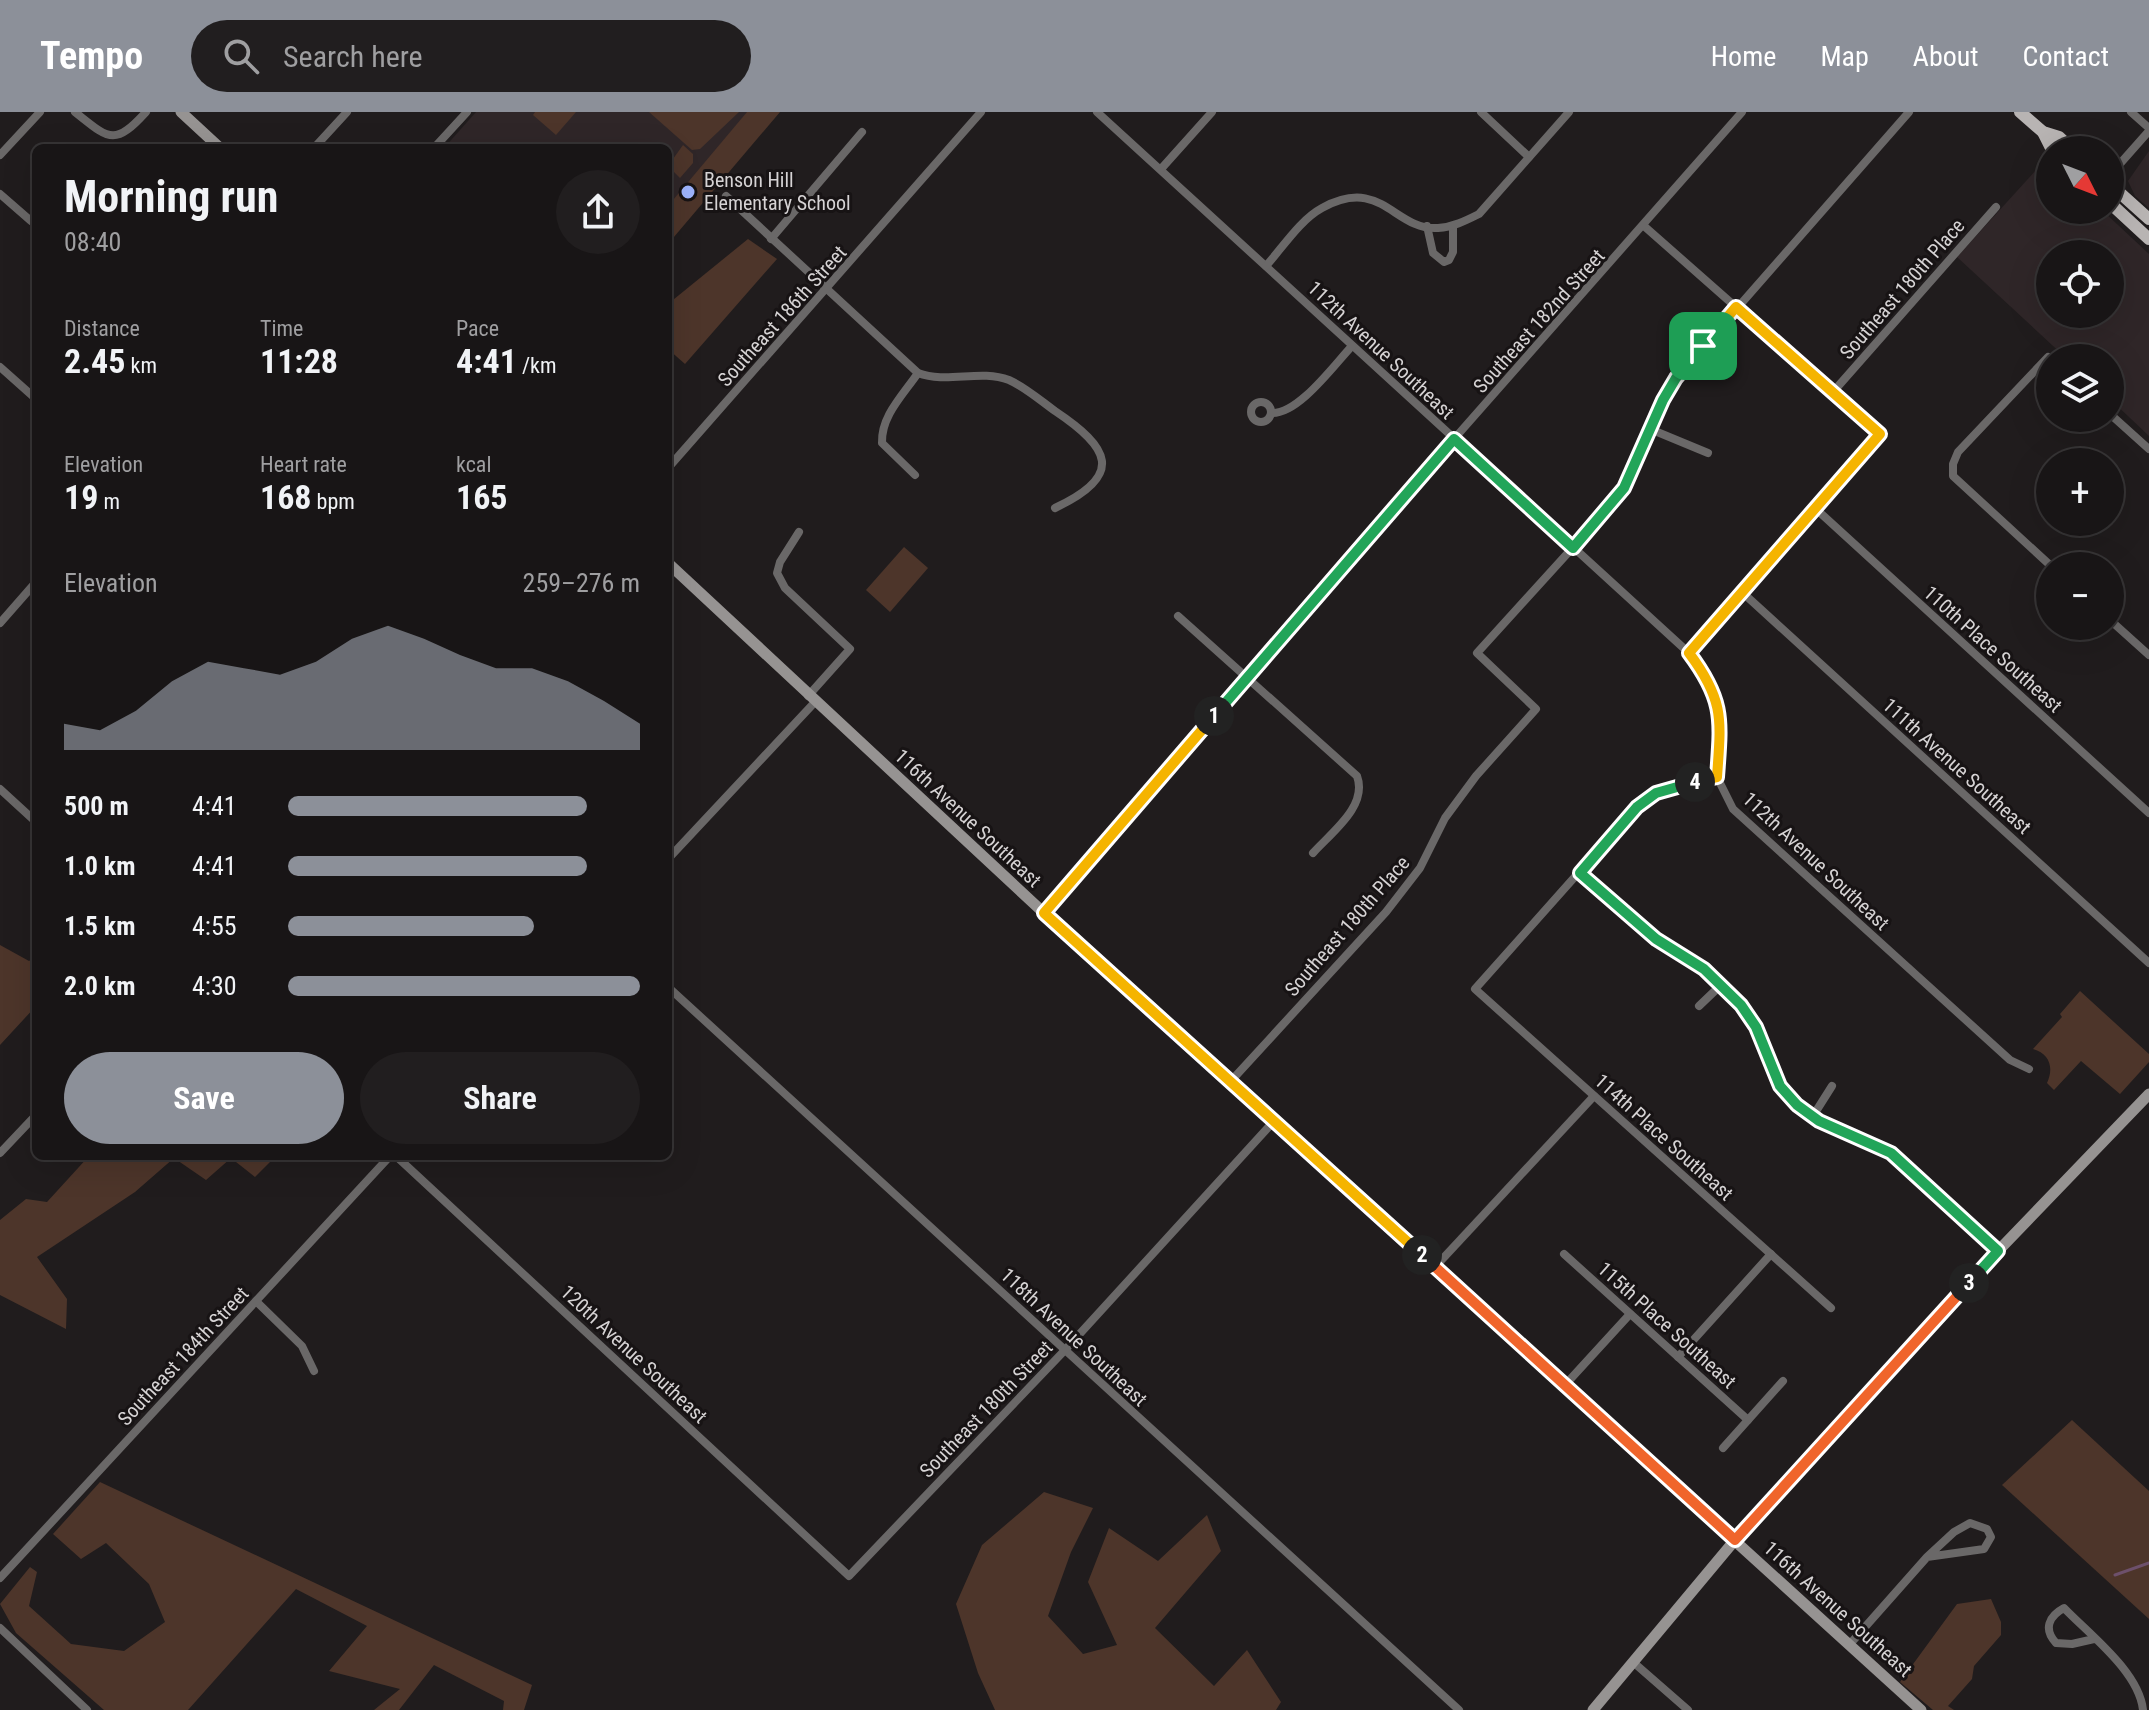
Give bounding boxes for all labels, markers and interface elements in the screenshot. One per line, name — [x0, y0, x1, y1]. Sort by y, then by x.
search box — [191, 20, 751, 92]
text: Tempo — [40, 34, 143, 78]
icon: search — [219, 34, 263, 78]
text: Search here — [283, 39, 423, 74]
text: Home — [1711, 40, 1776, 73]
text: Map — [1820, 40, 1869, 73]
text: About — [1913, 40, 1979, 73]
text: Contact — [2023, 40, 2109, 73]
north arrow — [2036, 136, 2124, 224]
map controls — [2036, 136, 2124, 640]
place label: Benson Hill Elementary School — [704, 168, 851, 215]
button: share — [556, 170, 640, 254]
text: Morning run — [64, 171, 278, 223]
marker: Benson Hill Elementary School — [679, 183, 697, 201]
street label: Southeast 180th Place — [1835, 214, 1969, 364]
text: 08:40 — [64, 227, 121, 257]
button: locate — [2036, 240, 2124, 328]
street label: Southeast 186th Street — [713, 241, 851, 391]
street label: Southeast 182nd Street — [1468, 244, 1610, 398]
street label: 112th Avenue Southeast — [1303, 276, 1459, 424]
pin — [1669, 312, 1737, 380]
text: Distance — [64, 316, 140, 341]
text: Time — [260, 316, 303, 341]
text: Pace — [456, 316, 499, 341]
icon: arrive — [1681, 324, 1725, 368]
text: 2.45 — [64, 341, 125, 381]
text: 11:28 — [260, 341, 338, 381]
text: 4:41 — [456, 341, 517, 381]
button: layers — [2036, 344, 2124, 432]
text: km — [125, 353, 157, 378]
text: /km — [517, 353, 557, 378]
button: + — [2036, 448, 2124, 536]
text: Elevation — [64, 452, 143, 477]
text: Heart rate — [260, 452, 347, 477]
text: kcal — [456, 452, 491, 477]
text: 19 — [64, 477, 98, 517]
text: 168 — [260, 477, 312, 517]
text: 165 — [456, 477, 508, 517]
text: m — [98, 489, 120, 514]
text: bpm — [312, 489, 355, 514]
button: − — [2036, 552, 2124, 640]
text: Elevation — [64, 568, 158, 598]
text: 259–276 m — [523, 568, 640, 598]
street label: 110th Place Southeast — [1919, 581, 2067, 717]
street label: 111th Avenue Southeast — [1878, 693, 2036, 839]
pin: 1 — [1194, 696, 1234, 736]
text: 1 — [1208, 703, 1220, 728]
street label: 116th Avenue Southeast — [890, 744, 1046, 892]
pin: 4 — [1675, 762, 1715, 802]
text: 4 — [1689, 769, 1701, 794]
street label: 112th Avenue Southeast — [1738, 787, 1894, 935]
text: 500 m — [64, 791, 129, 821]
text: 4:41 — [192, 791, 237, 821]
text: 1.0 km — [64, 851, 136, 881]
text: 4:41 — [192, 851, 237, 881]
street label: Southeast 180th Place — [1280, 851, 1414, 1001]
text: 1.5 km — [64, 911, 136, 941]
text: 4:55 — [192, 911, 237, 941]
text: 2.0 km — [64, 971, 136, 1001]
text: 4:30 — [192, 971, 237, 1001]
button: Save — [64, 1052, 344, 1144]
button: Share — [360, 1052, 640, 1144]
street label: 114th Place Southeast — [1590, 1069, 1738, 1205]
pin: 2 — [1402, 1235, 1442, 1275]
text: 2 — [1416, 1242, 1428, 1267]
street label: 115th Place Southeast — [1593, 1257, 1741, 1393]
street label: 118th Avenue Southeast — [996, 1263, 1152, 1411]
pin: 3 — [1949, 1263, 1989, 1303]
text: 3 — [1963, 1270, 1975, 1295]
street label: 120th Avenue Southeast — [556, 1280, 712, 1428]
street label: Southeast 184th Street — [113, 1282, 254, 1430]
street label: Southeast 180th Street — [915, 1336, 1058, 1482]
street label: 116th Avenue Southeast — [1759, 1536, 1917, 1682]

